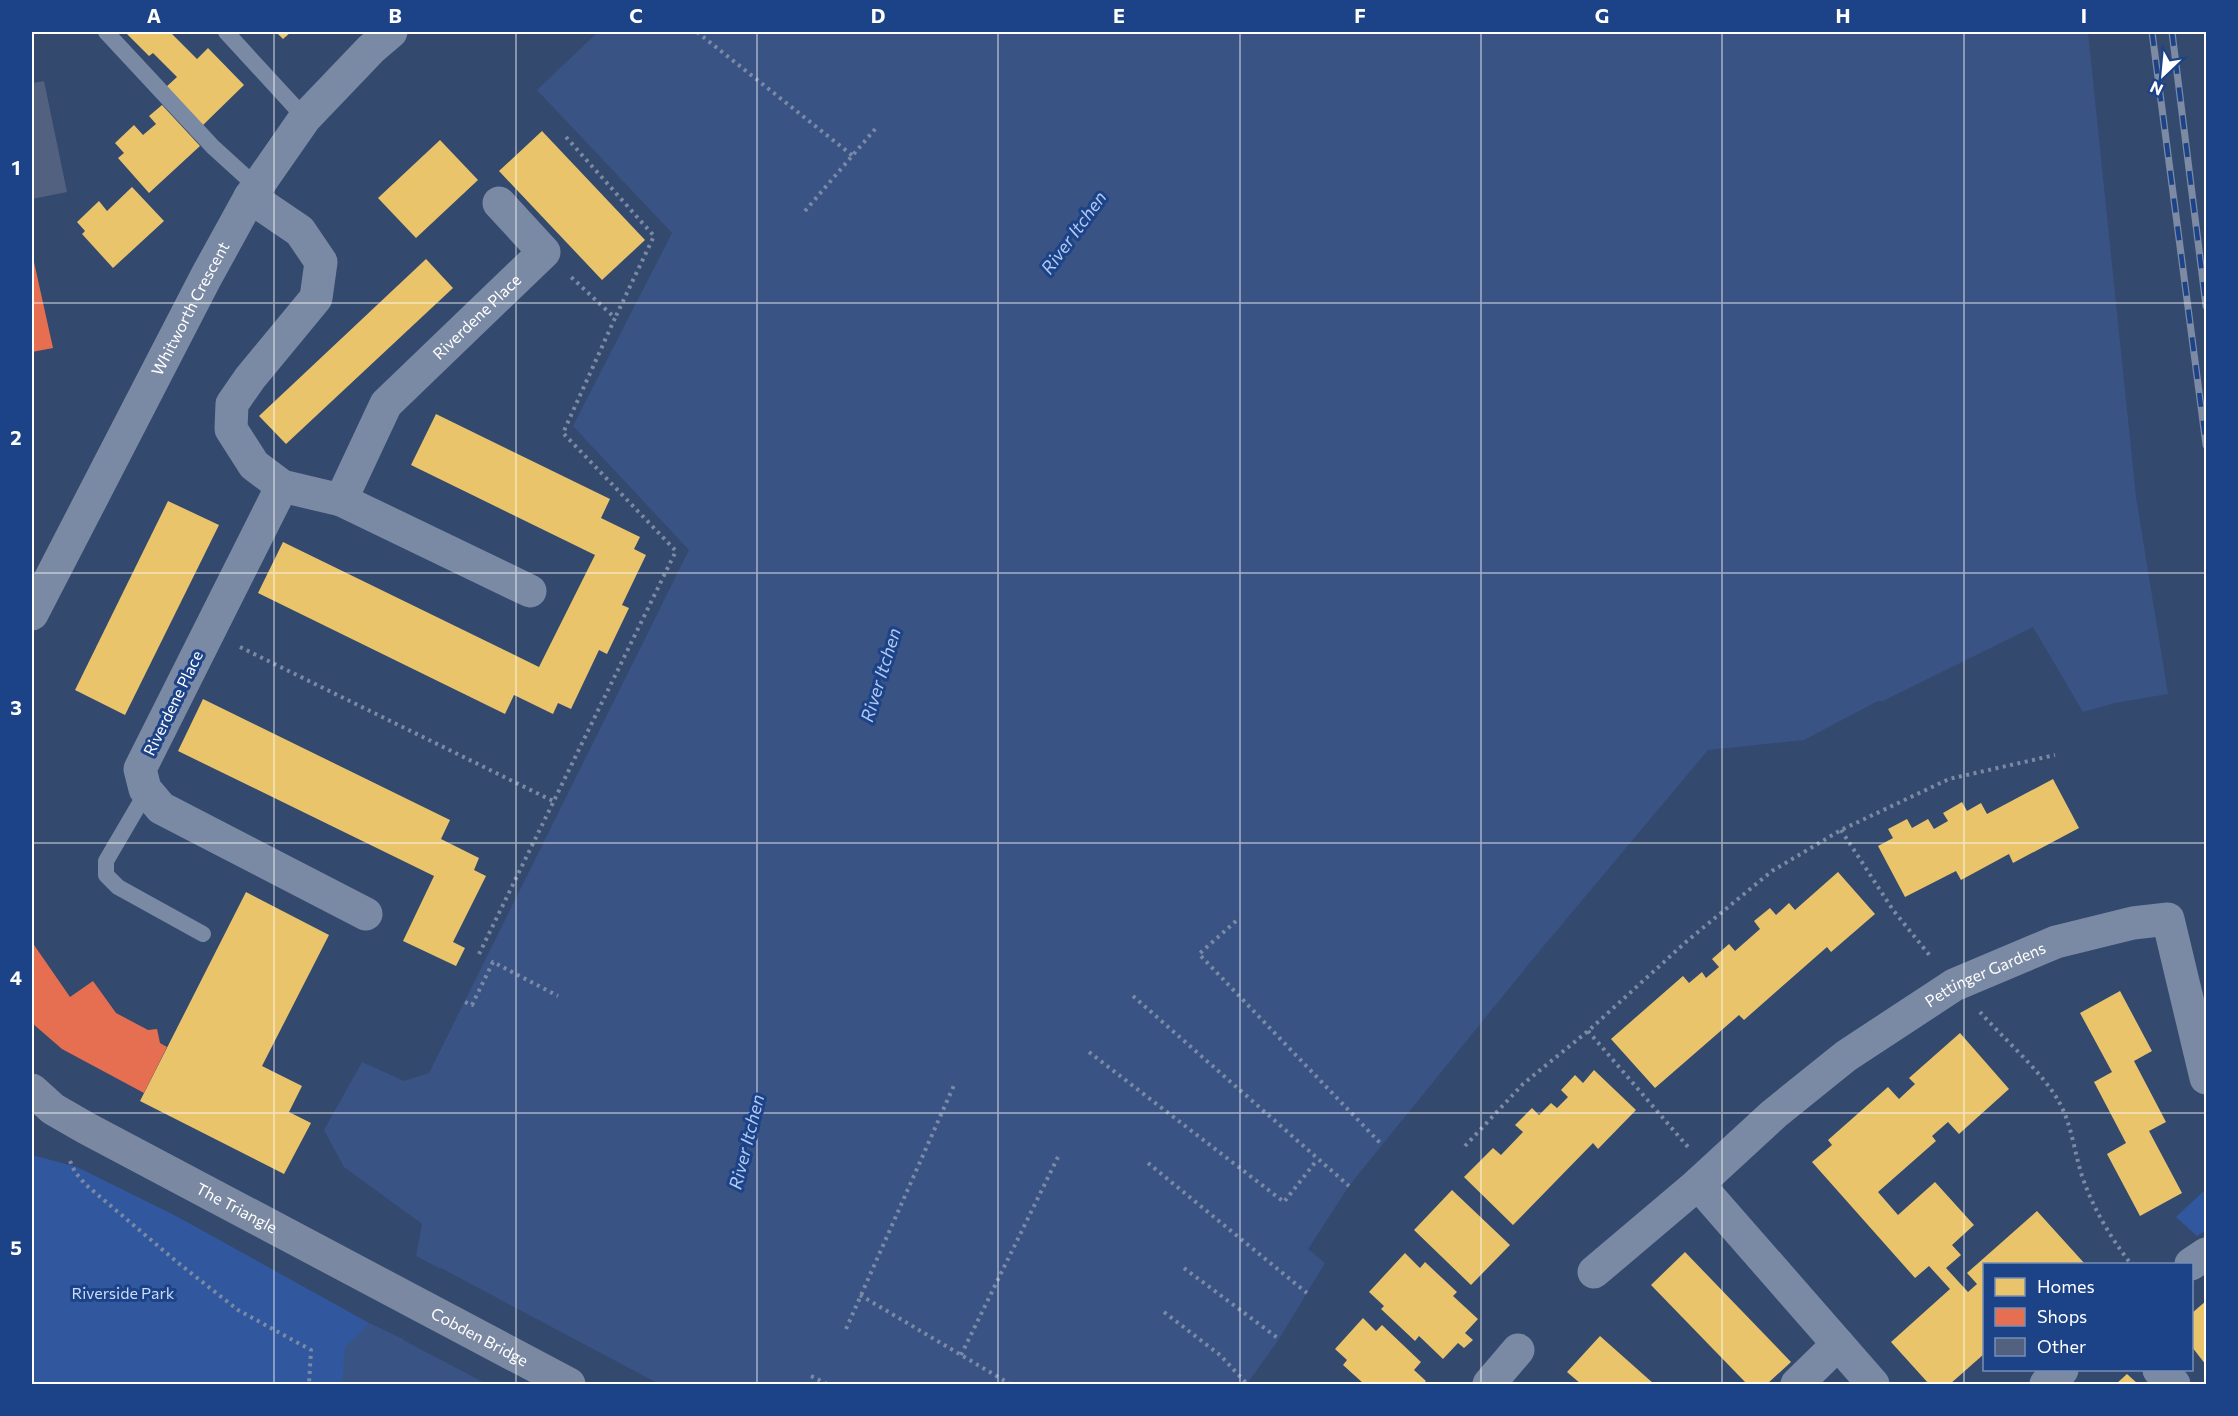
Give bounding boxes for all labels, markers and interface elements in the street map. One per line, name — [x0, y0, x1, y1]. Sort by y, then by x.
text: A — [147, 3, 161, 27]
text: B — [388, 3, 402, 27]
text: C — [629, 3, 643, 27]
text: D — [871, 3, 885, 27]
text: E — [1113, 3, 1125, 27]
text: F — [1354, 3, 1366, 27]
text: G — [1595, 3, 1609, 27]
text: H — [1836, 3, 1851, 27]
text: I — [2081, 3, 2087, 27]
north arrow — [2133, 45, 2193, 105]
text: N — [2147, 78, 2166, 100]
text: 1 — [11, 155, 21, 179]
water label: River Itchen — [1036, 187, 1111, 278]
street label: Whitworth Crescent — [147, 238, 233, 378]
street label: Riverdene Place — [429, 270, 524, 363]
text: 2 — [10, 425, 22, 449]
water label: River Itchen — [855, 625, 905, 724]
street label: Riverdene Place — [139, 647, 206, 758]
text: 3 — [10, 695, 22, 719]
street label: Pettinger Gardens — [1921, 938, 2048, 1011]
text: 4 — [10, 965, 22, 989]
water label: River Itchen — [724, 1092, 768, 1192]
street label: The Triangle — [193, 1178, 281, 1237]
text: 5 — [10, 1235, 22, 1259]
legend — [1983, 1263, 2193, 1371]
text: Homes — [2037, 1275, 2095, 1297]
park label: Riverside Park — [72, 1283, 175, 1302]
street label: Cobden Bridge — [428, 1303, 532, 1370]
text: Shops — [2037, 1305, 2087, 1327]
text: Other — [2037, 1335, 2086, 1357]

